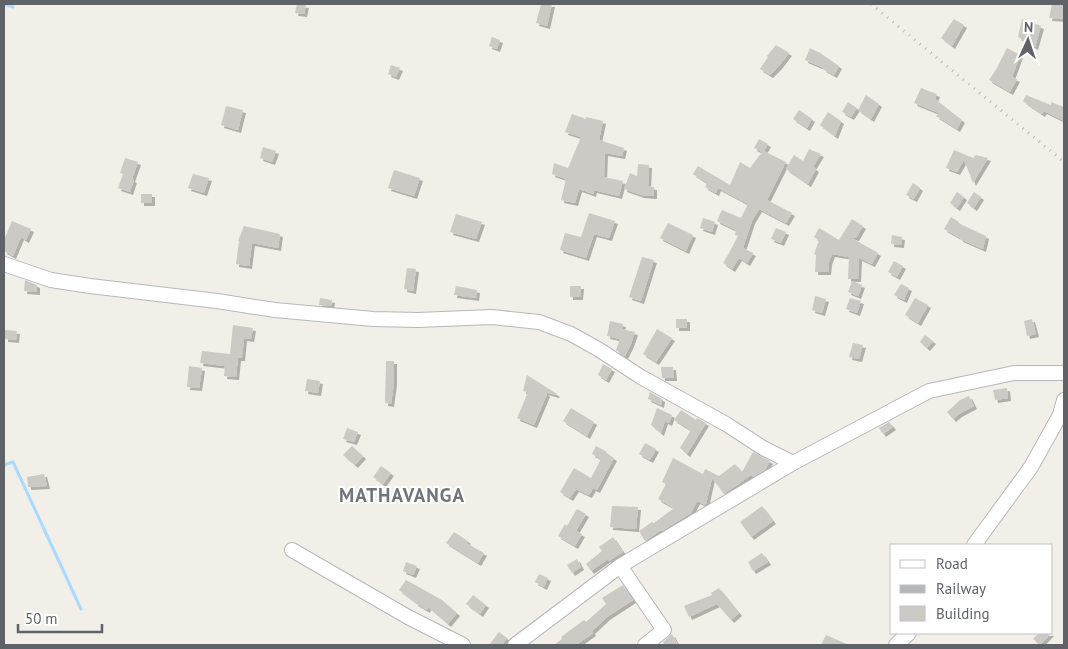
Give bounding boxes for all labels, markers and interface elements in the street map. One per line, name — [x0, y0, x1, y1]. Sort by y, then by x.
north arrow — [1003, 15, 1053, 65]
text: N — [1024, 18, 1034, 36]
district label: MATHAVANGA — [339, 483, 465, 507]
legend — [890, 544, 1053, 634]
text: Road — [936, 554, 968, 573]
text: Railway — [936, 579, 986, 598]
scale bar — [18, 602, 101, 634]
text: Building — [936, 604, 990, 623]
text: 50 m — [25, 609, 58, 628]

